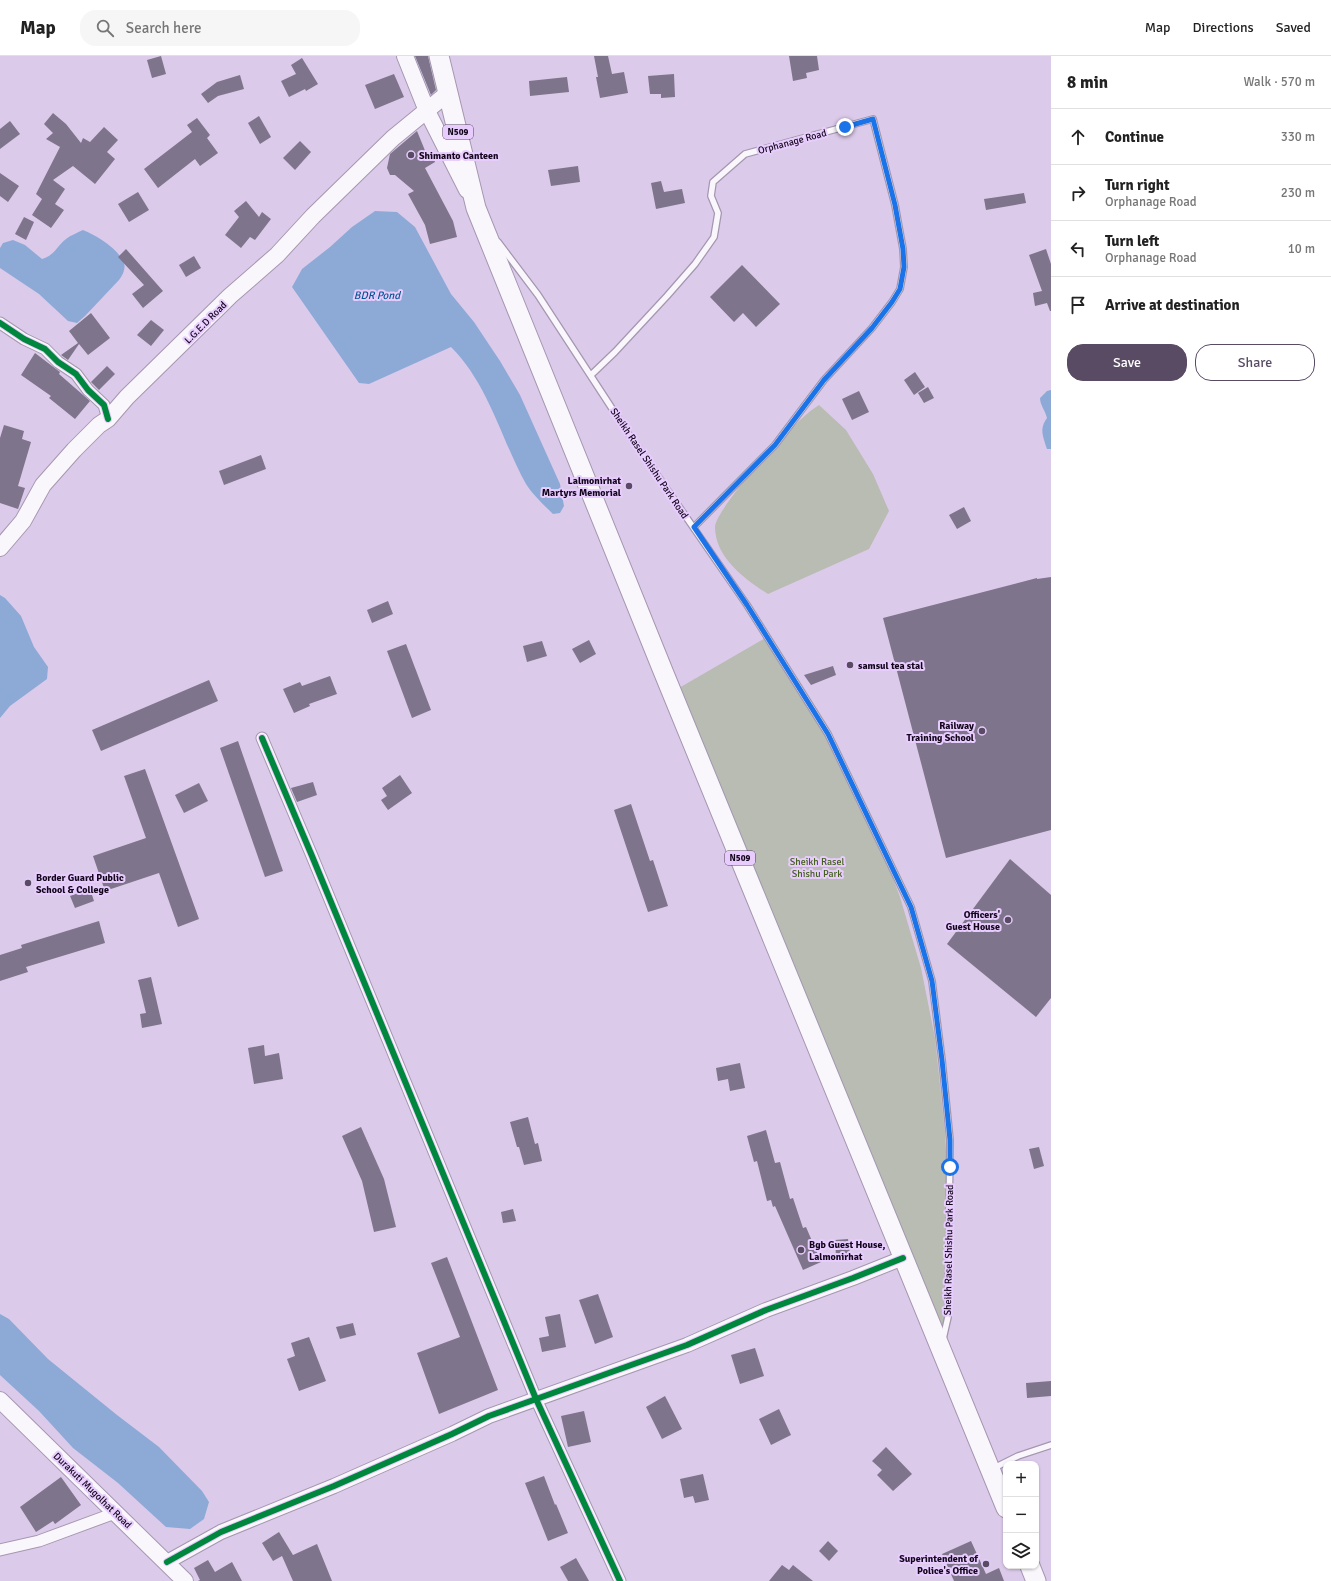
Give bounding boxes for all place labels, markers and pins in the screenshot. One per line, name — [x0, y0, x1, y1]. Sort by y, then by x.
marker: Shimanto Canteen — [406, 150, 416, 160]
place label: Shimanto Canteen — [419, 150, 499, 162]
place label: Lalmonirhat Martyrs Memorial — [542, 475, 621, 499]
marker: Lalmonirhat Martyrs Memorial — [624, 481, 634, 491]
marker: samsul tea stal — [845, 660, 855, 670]
place label: samsul tea stal — [858, 660, 923, 672]
place label: Railway Training School — [907, 720, 974, 744]
marker: Railway Training School — [977, 726, 987, 736]
place label: Border Guard Public School & College — [36, 872, 124, 896]
marker: Border Guard Public School & College — [23, 878, 33, 888]
place label: Officers' Guest House — [946, 909, 1000, 933]
marker: Officers' Guest House — [1003, 915, 1013, 925]
place label: Bgb Guest House, Lalmonirhat — [809, 1239, 885, 1263]
marker: Bgb Guest House, Lalmonirhat — [796, 1245, 806, 1255]
place label: Superintendent of Police's Office — [899, 1553, 979, 1577]
marker: Superintendent of Police's Office — [981, 1559, 991, 1569]

